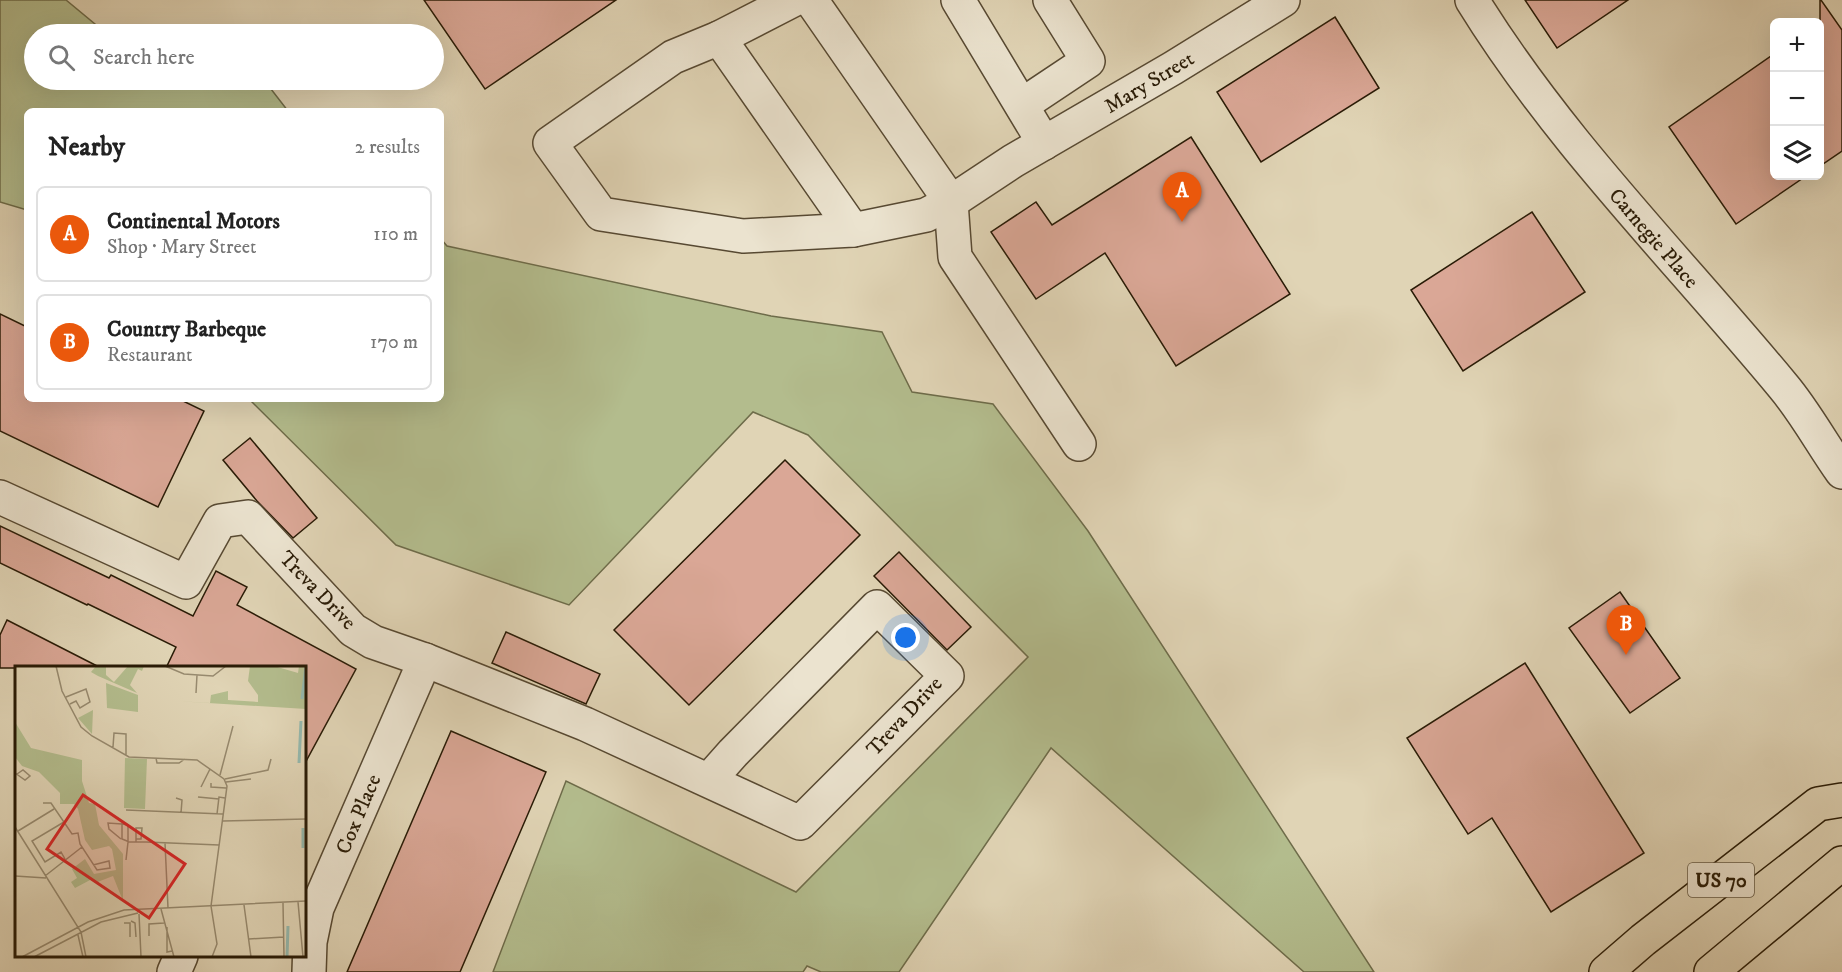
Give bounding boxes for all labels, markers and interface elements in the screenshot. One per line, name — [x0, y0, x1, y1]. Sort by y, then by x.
map controls — [1770, 18, 1824, 180]
button: + — [1770, 18, 1824, 72]
search box — [24, 24, 444, 90]
icon: search — [45, 41, 78, 74]
text: Search here — [93, 44, 195, 71]
street label: Mary Street — [1100, 46, 1199, 120]
button: − — [1770, 72, 1824, 126]
button: layers — [1770, 126, 1824, 180]
text: Nearby — [48, 131, 125, 164]
text: 2 results — [355, 135, 420, 160]
pin: A — [1162, 172, 1202, 222]
street label: Carnegie Place — [1603, 183, 1704, 294]
text: Continental Motors — [107, 208, 280, 235]
text: A — [63, 222, 76, 247]
text: 110 m — [373, 222, 418, 247]
text: Shop · Mary Street — [107, 235, 256, 260]
text: Country Barbeque — [107, 316, 266, 343]
text: B — [63, 330, 76, 355]
text: 170 m — [370, 330, 418, 355]
text: Restaurant — [107, 343, 192, 368]
street label: Treva Drive — [273, 546, 361, 636]
pin: B — [1606, 606, 1646, 655]
your location — [891, 623, 920, 652]
inset map — [15, 666, 306, 957]
street label: Treva Drive — [861, 671, 948, 762]
street label: Cox Place — [331, 770, 387, 858]
road number: US 70 — [1688, 863, 1754, 897]

